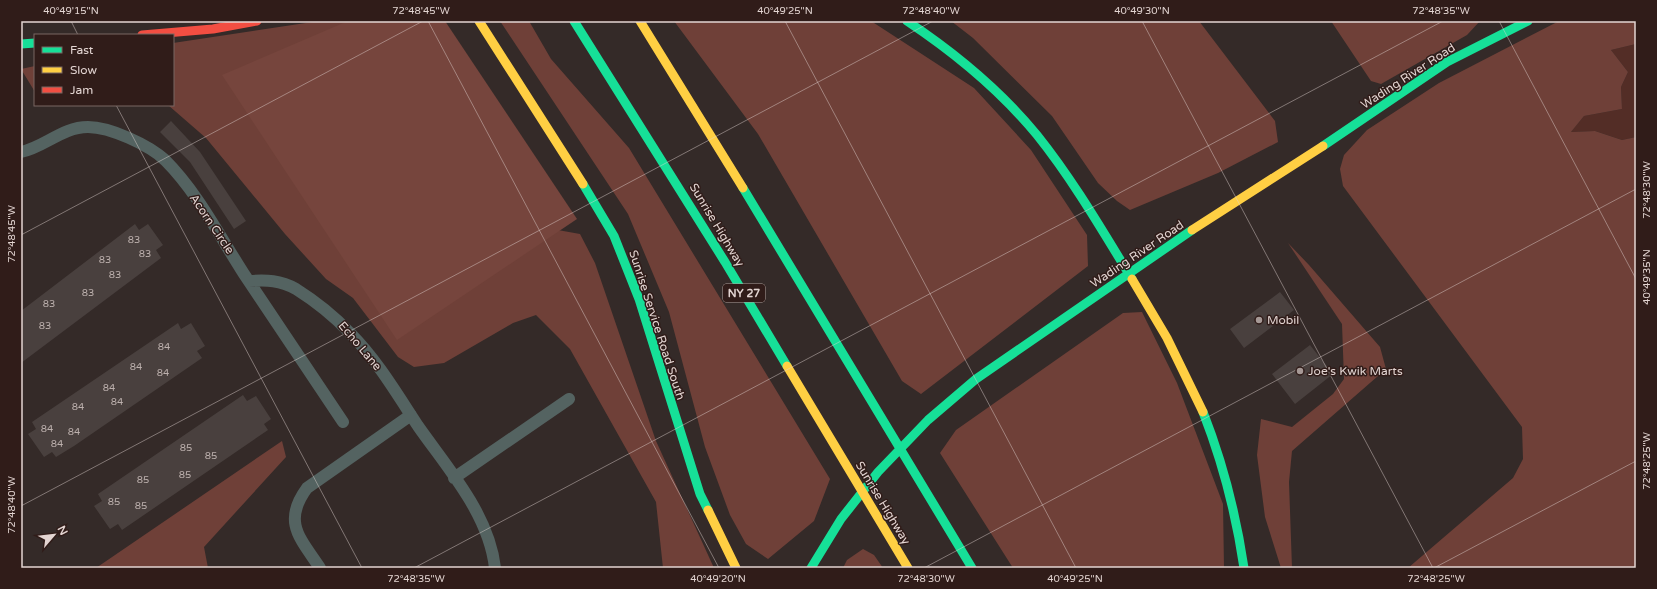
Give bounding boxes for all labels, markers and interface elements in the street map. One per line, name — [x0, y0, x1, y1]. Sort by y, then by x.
text: 40°49'15"N — [43, 5, 99, 17]
text: 72°48'45"W — [392, 5, 450, 17]
text: 40°49'25"N — [757, 5, 813, 17]
text: 72°48'40"W — [902, 5, 960, 17]
text: 40°49'30"N — [1114, 5, 1170, 17]
text: 72°48'35"W — [1412, 5, 1470, 17]
legend — [34, 34, 174, 106]
street label: Wading River Road — [1358, 40, 1458, 112]
text: Fast — [70, 43, 94, 57]
text: Slow — [70, 63, 97, 77]
text: Jam — [70, 83, 93, 97]
text: 72°48'30"W — [1641, 161, 1653, 219]
street label: Sunrise Highway — [687, 181, 748, 270]
street label: Acorn Circle — [187, 191, 237, 257]
text: 72°48'45"W — [6, 205, 18, 263]
street label: Wading River Road — [1088, 218, 1186, 290]
house number: 83 — [128, 234, 140, 246]
house number: 83 — [139, 248, 151, 260]
street label: Sunrise Service Road South — [626, 248, 688, 402]
text: 40°49'35"N — [1641, 249, 1653, 305]
house number: 83 — [99, 254, 111, 266]
house number: 83 — [109, 269, 121, 281]
road number: NY 27 — [723, 284, 765, 302]
house number: 83 — [82, 287, 94, 299]
house number: 83 — [43, 298, 55, 310]
place label: Mobil — [1267, 313, 1299, 327]
marker: Mobil — [1254, 315, 1264, 325]
street label: Echo Lane — [336, 319, 385, 373]
house number: 83 — [39, 320, 51, 332]
house number: 84 — [158, 341, 170, 353]
house number: 84 — [130, 361, 142, 373]
place label: Joe's Kwik Marts — [1308, 364, 1403, 378]
marker: Joe's Kwik Marts — [1295, 366, 1305, 376]
house number: 84 — [157, 367, 169, 379]
house number: 84 — [103, 382, 115, 394]
house number: 84 — [111, 396, 123, 408]
house number: 84 — [72, 401, 84, 413]
house number: 84 — [41, 423, 53, 435]
house number: 84 — [68, 426, 80, 438]
text: 72°48'25"W — [1641, 432, 1653, 490]
house number: 84 — [51, 438, 63, 450]
house number: 85 — [180, 442, 192, 454]
house number: 85 — [205, 450, 217, 462]
street label: Sunrise Highway — [853, 459, 914, 548]
house number: 85 — [179, 469, 191, 481]
house number: 85 — [137, 474, 149, 486]
text: 72°48'40"W — [6, 476, 18, 534]
house number: 85 — [108, 496, 120, 508]
house number: 85 — [135, 500, 147, 512]
north arrow — [34, 515, 74, 555]
text: N — [55, 524, 70, 537]
text: 72°48'35"W — [387, 573, 445, 585]
text: 40°49'20"N — [690, 573, 746, 585]
text: 72°48'30"W — [897, 573, 955, 585]
text: 40°49'25"N — [1047, 573, 1103, 585]
text: 72°48'25"W — [1407, 573, 1465, 585]

